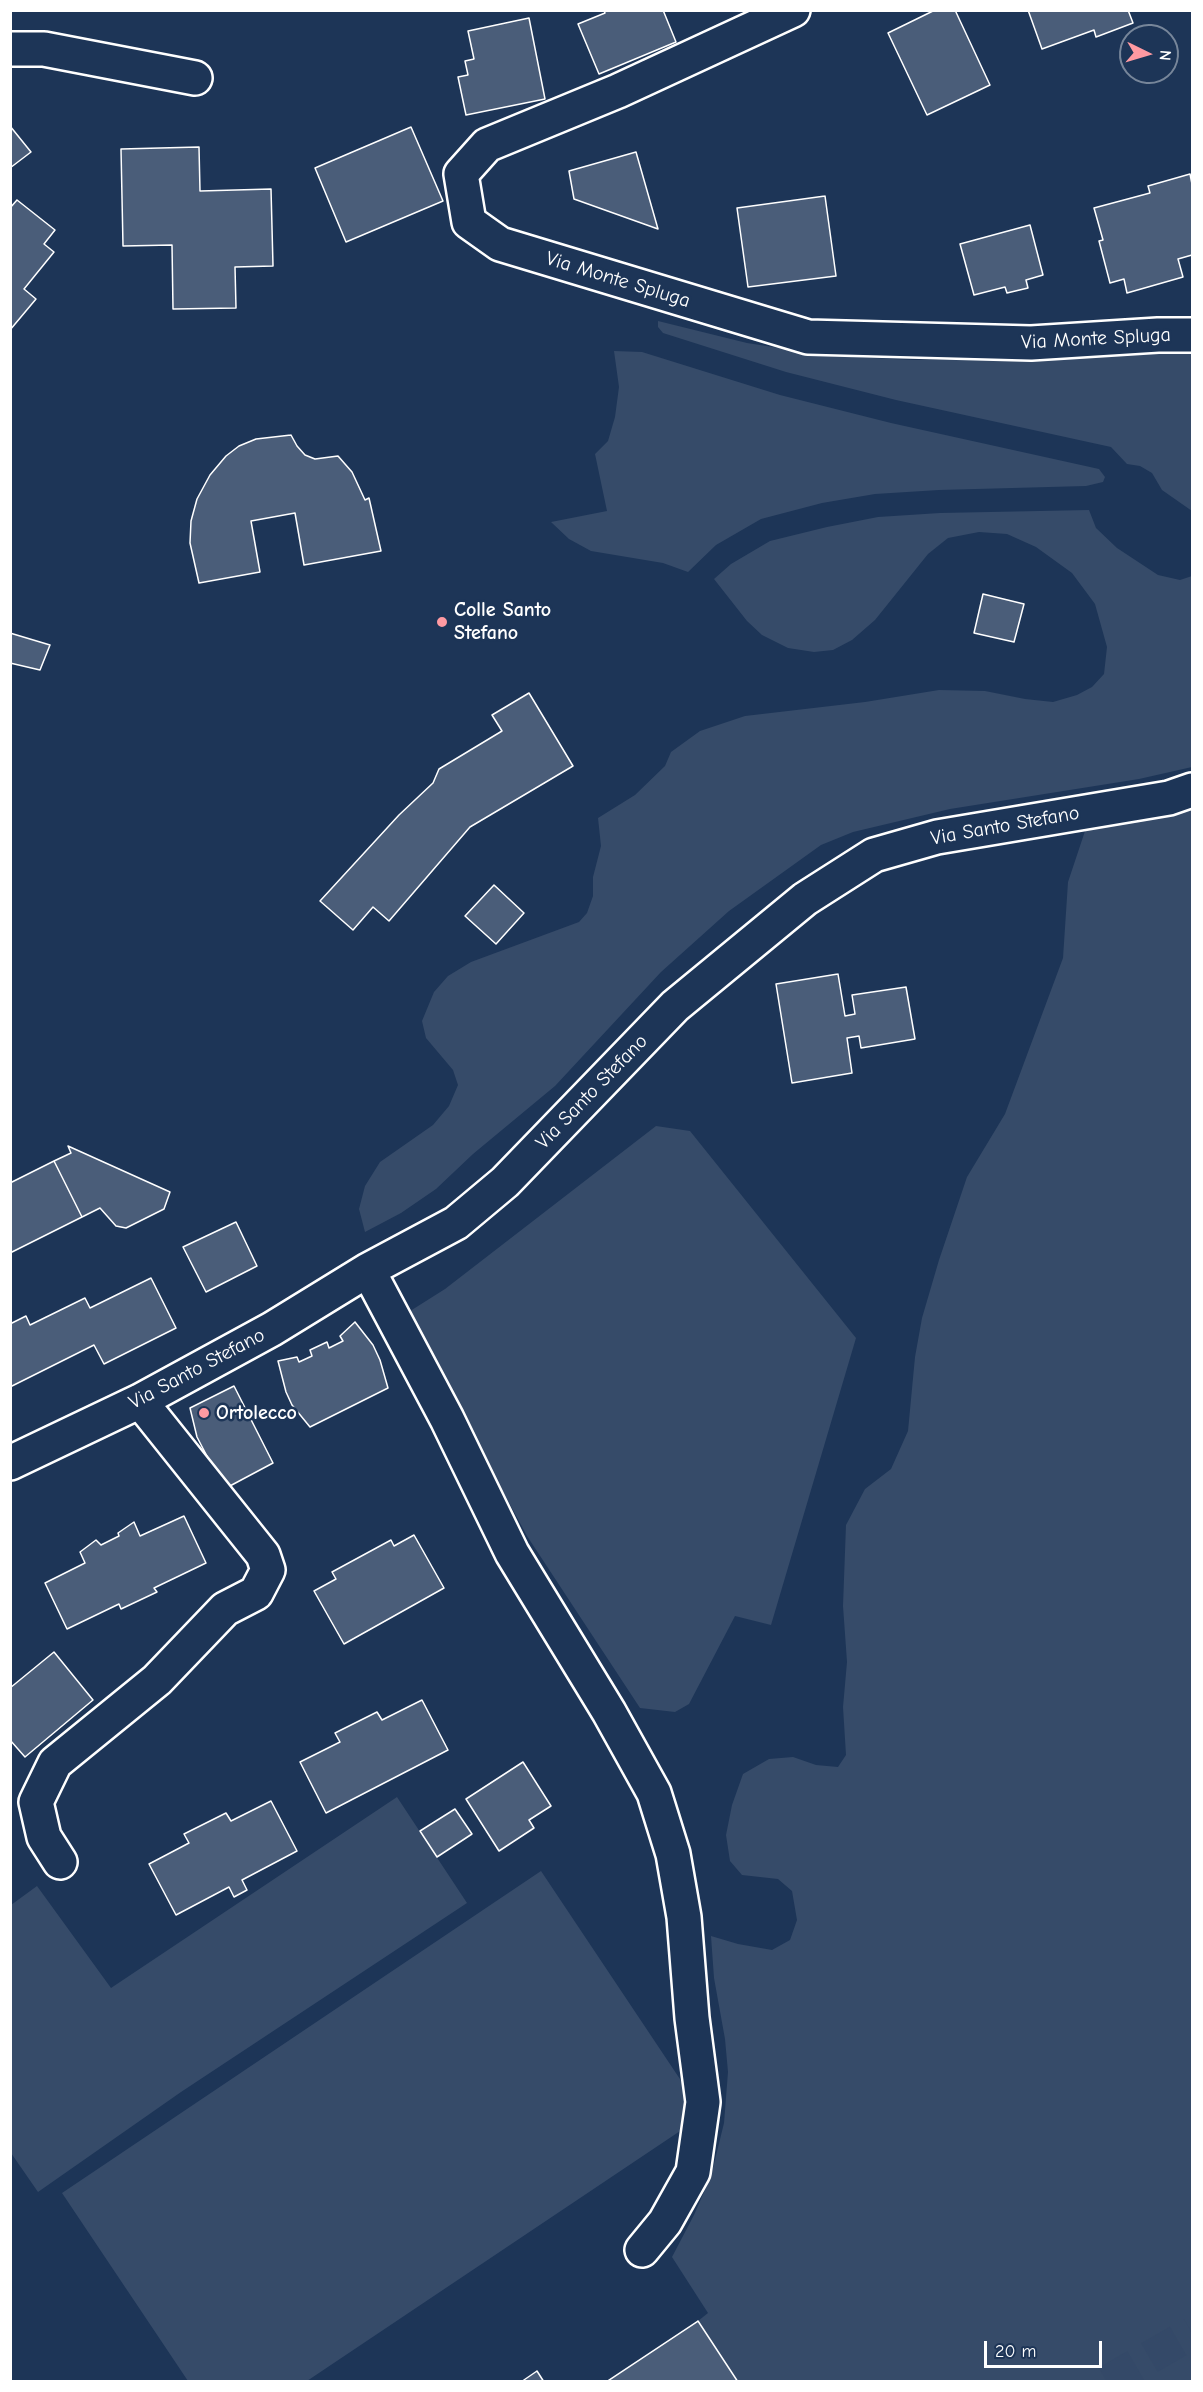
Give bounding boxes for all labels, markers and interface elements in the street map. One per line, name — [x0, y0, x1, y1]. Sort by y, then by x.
north arrow — [1119, 24, 1179, 84]
text: N — [1156, 49, 1174, 61]
street label: Via Monte Spluga — [543, 247, 693, 313]
street label: Via Monte Spluga — [1021, 323, 1171, 355]
place label: Colle Santo Stefano — [454, 598, 551, 645]
marker: Colle Santo Stefano — [435, 615, 449, 629]
street label: Via Santo Stefano — [929, 801, 1081, 851]
street label: Via Santo Stefano — [531, 1030, 653, 1154]
street label: Via Santo Stefano — [125, 1323, 269, 1415]
place label: Ortolecco — [216, 1401, 297, 1425]
marker: Ortolecco — [197, 1406, 211, 1420]
scale bar — [987, 2329, 1106, 2367]
text: 20 m — [995, 2341, 1036, 2362]

